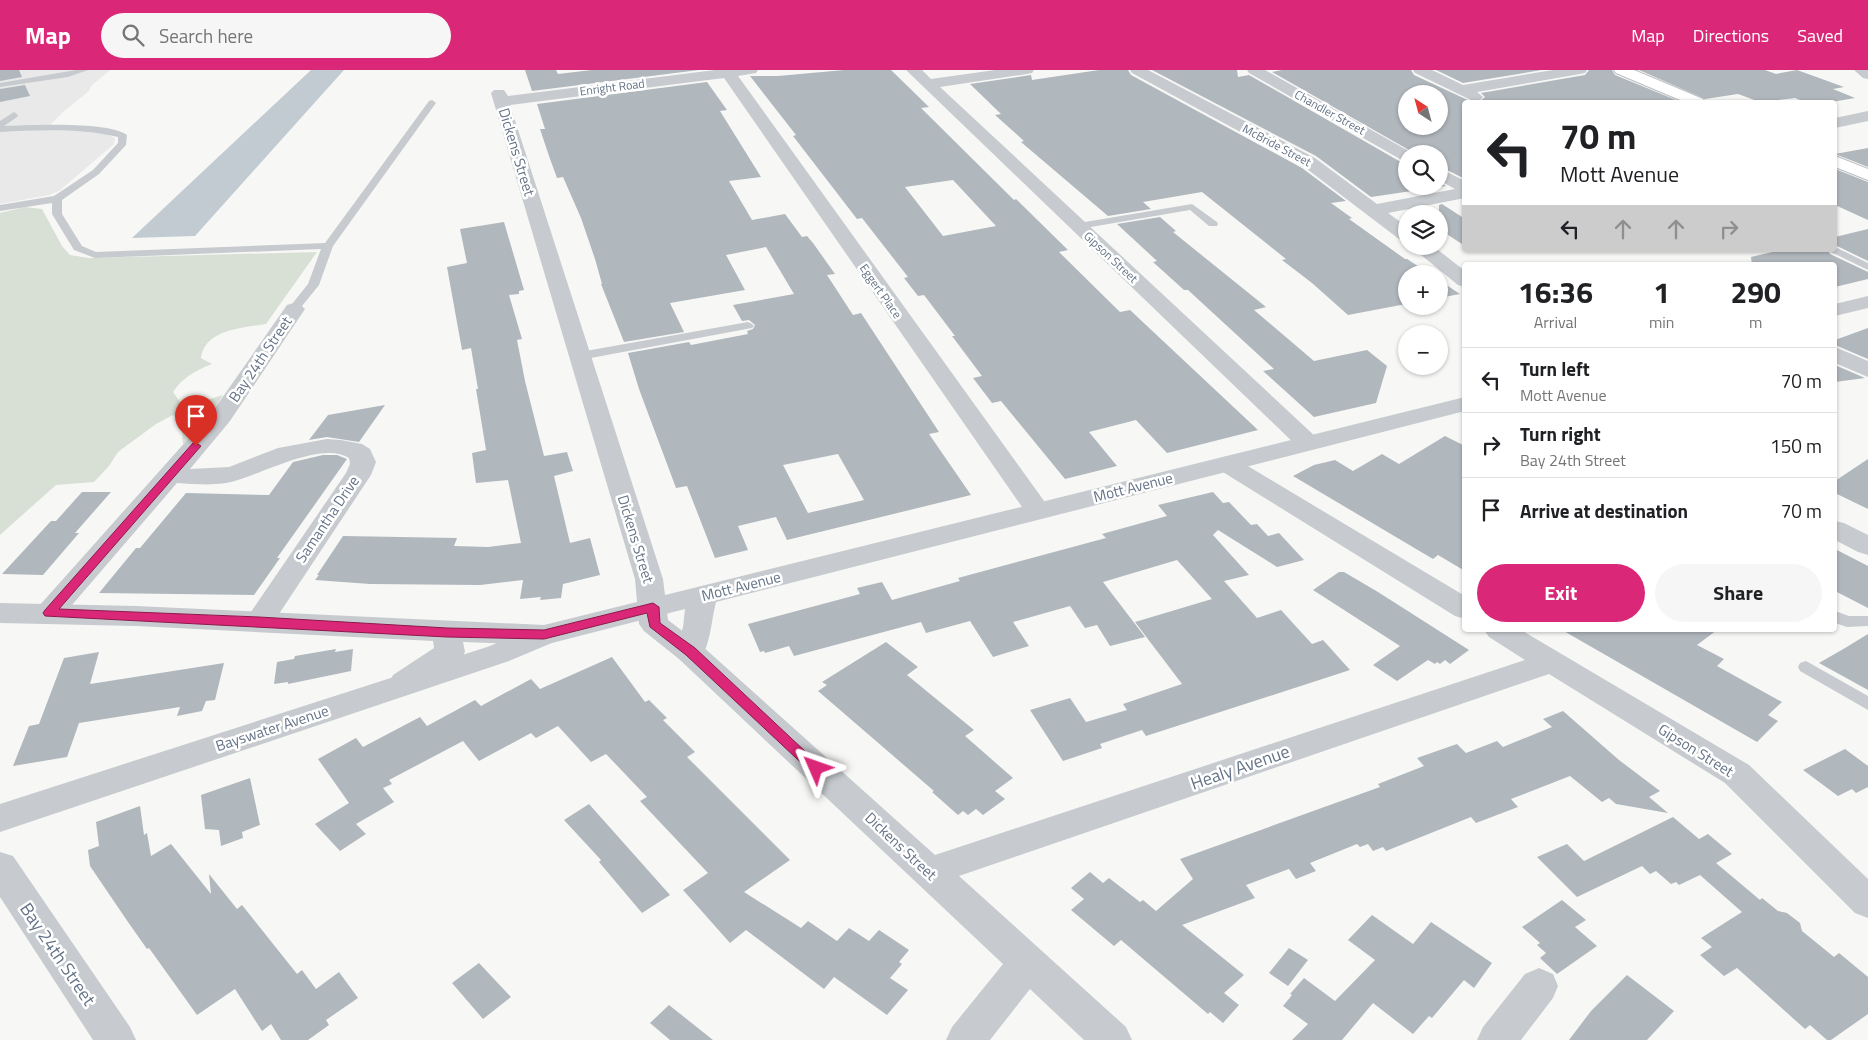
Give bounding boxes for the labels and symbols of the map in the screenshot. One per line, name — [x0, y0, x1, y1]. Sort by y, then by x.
street label: Enright Road — [578, 74, 646, 100]
street label: Chandler Street — [1291, 85, 1370, 140]
north arrow — [1398, 85, 1448, 135]
street label: Dickens Street — [493, 105, 542, 200]
street label: McBride Street — [1239, 119, 1315, 171]
street label: Gipson Street — [1080, 227, 1143, 288]
street label: Eggert Place — [855, 260, 907, 322]
street label: Bay 24th Street — [223, 311, 298, 407]
pin — [175, 395, 217, 446]
street label: Mott Avenue — [1091, 466, 1175, 508]
street label: Samantha Drive — [289, 471, 365, 567]
street label: Dickens Street — [612, 492, 661, 587]
street label: Mott Avenue — [699, 565, 783, 607]
street label: Bayswater Avenue — [212, 699, 332, 757]
street label: Gipson Street — [1654, 718, 1739, 783]
street label: Healy Avenue — [1187, 737, 1293, 797]
position arrow — [789, 741, 841, 793]
street label: Dickens Street — [860, 807, 943, 886]
street label: Bay 24th Street — [13, 897, 103, 1012]

